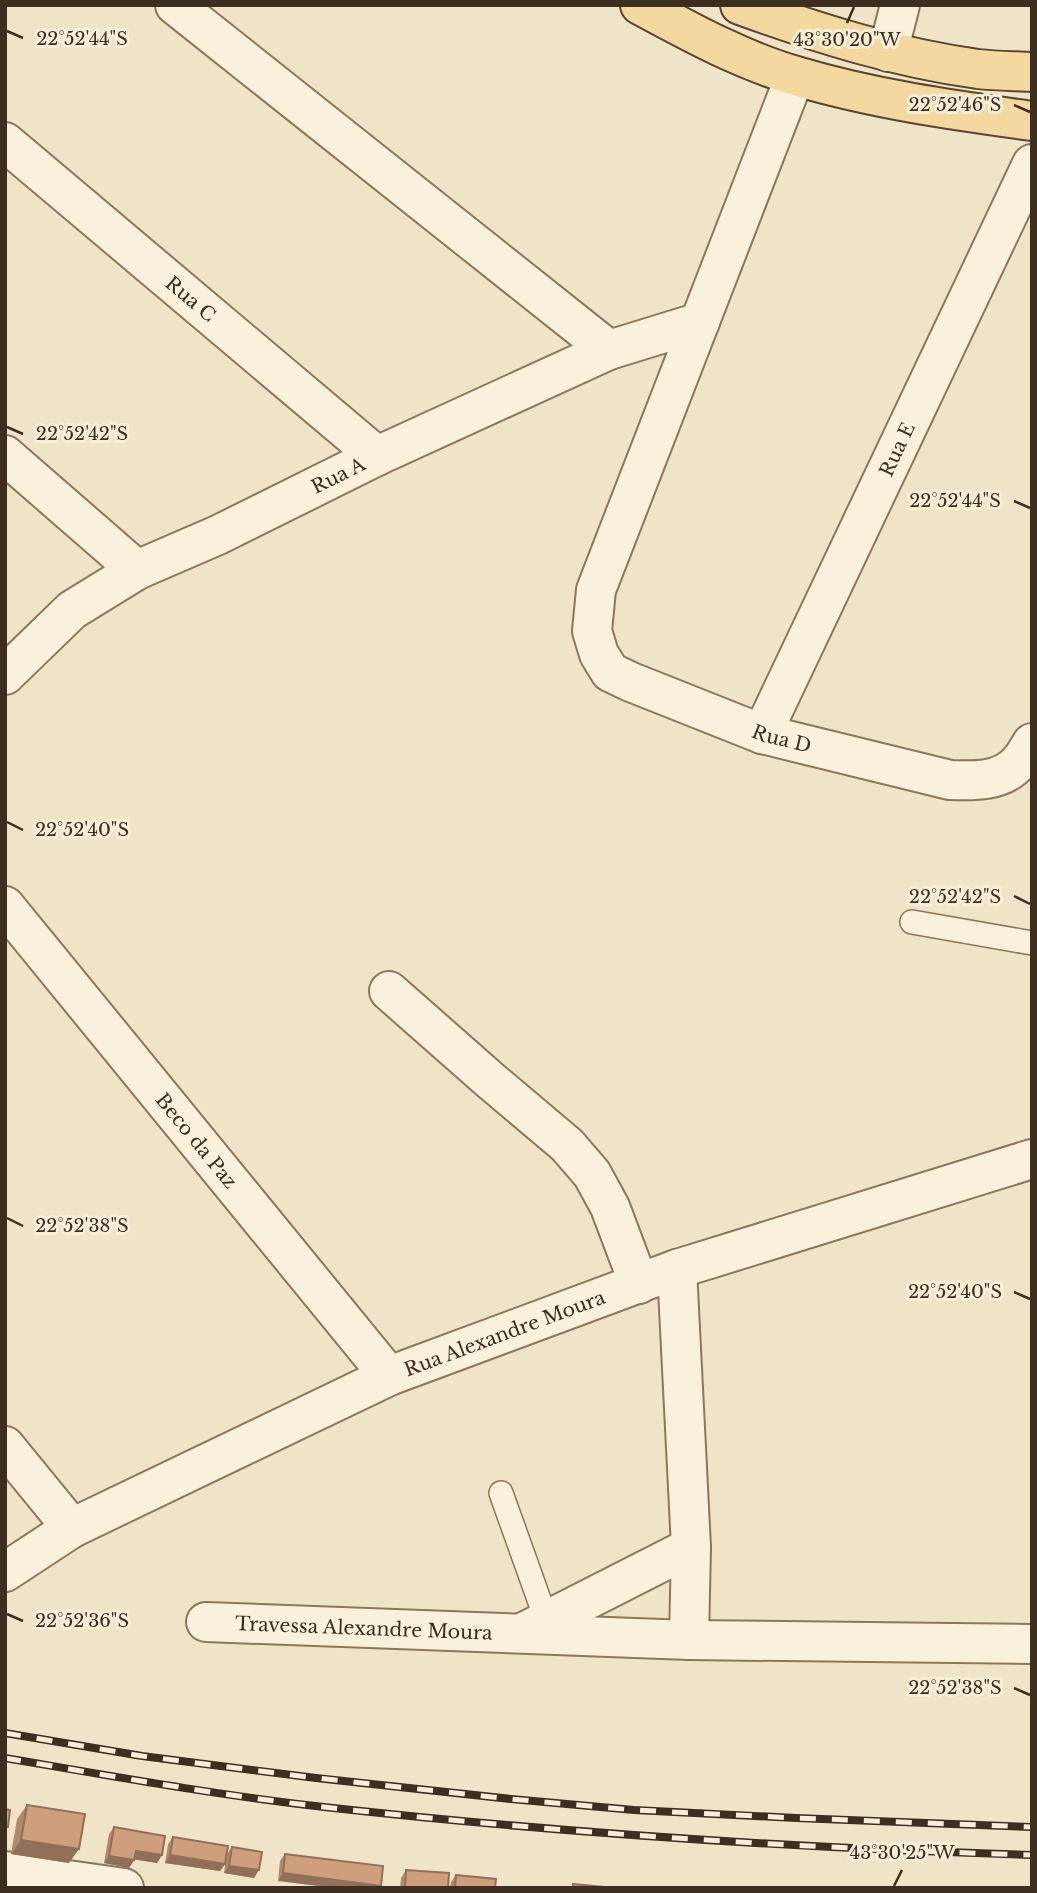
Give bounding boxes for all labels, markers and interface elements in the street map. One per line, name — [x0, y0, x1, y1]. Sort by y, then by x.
text: 22°52'44"S — [36, 28, 128, 50]
text: 43°30'20"W — [793, 29, 902, 51]
text: 22°52'46"S — [909, 94, 1001, 116]
street label: Rua C — [161, 271, 220, 327]
street label: Rua E — [875, 419, 920, 480]
text: 22°52'42"S — [36, 423, 128, 445]
street label: Rua A — [307, 453, 369, 499]
text: 22°52'44"S — [909, 490, 1001, 512]
street label: Rua D — [748, 720, 814, 758]
text: 22°52'40"S — [35, 819, 129, 841]
text: 22°52'42"S — [909, 886, 1001, 908]
street label: Beco da Paz — [151, 1089, 242, 1193]
text: 22°52'38"S — [35, 1215, 129, 1237]
text: 22°52'40"S — [908, 1281, 1002, 1303]
street label: Rua Alexandre Moura — [401, 1286, 609, 1381]
text: 22°52'36"S — [35, 1610, 129, 1632]
street label: Travessa Alexandre Moura — [235, 1612, 493, 1645]
text: 22°52'38"S — [908, 1677, 1002, 1699]
text: 43°30'25"W — [850, 1842, 955, 1864]

